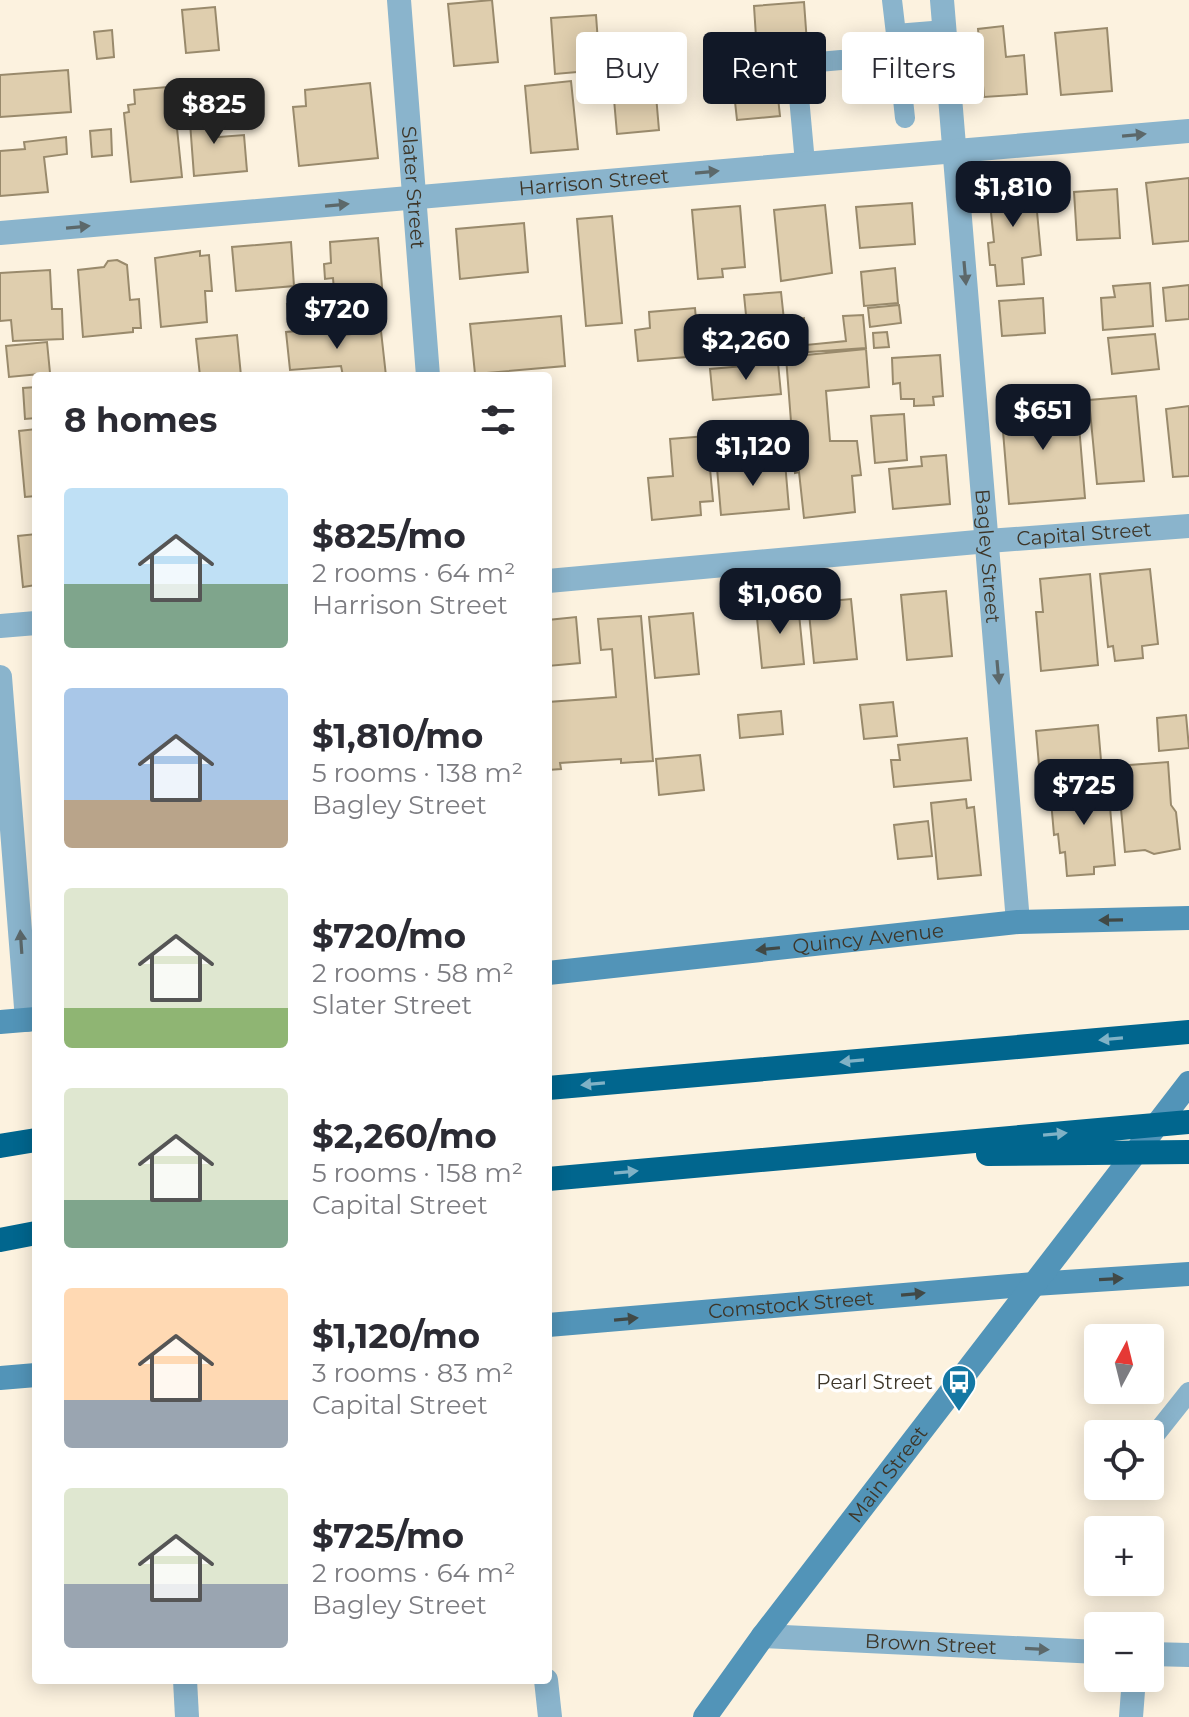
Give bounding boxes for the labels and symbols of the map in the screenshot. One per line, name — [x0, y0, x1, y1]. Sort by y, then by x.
pin: $825 — [167, 78, 261, 146]
street label: Slater Street — [397, 125, 430, 250]
one-way arrow — [1122, 128, 1147, 141]
pin: $1,810 — [948, 161, 1078, 229]
street label: Harrison Street — [518, 164, 670, 200]
one-way arrow — [695, 165, 720, 178]
one-way arrow — [325, 198, 350, 211]
one-way arrow — [66, 220, 91, 233]
one-way arrow — [959, 261, 972, 286]
pin: $720 — [290, 283, 384, 351]
pin: $2,260 — [681, 314, 811, 382]
pin: $651 — [996, 384, 1090, 452]
pin: $1,120 — [688, 420, 818, 488]
street label: Bagley Street — [970, 488, 1005, 624]
street label: Capital Street — [1016, 517, 1152, 551]
pin: $1,060 — [715, 568, 845, 636]
one-way arrow — [992, 660, 1005, 685]
pin: $725 — [1037, 759, 1131, 827]
one-way arrow — [1098, 913, 1123, 926]
street label: Quincy Avenue — [791, 918, 945, 958]
one-way arrow — [14, 929, 27, 954]
one-way arrow — [756, 942, 781, 955]
one-way arrow — [1098, 1033, 1123, 1046]
one-way arrow — [839, 1055, 864, 1068]
one-way arrow — [580, 1077, 605, 1090]
one-way arrow — [1043, 1127, 1068, 1140]
one-way arrow — [614, 1165, 639, 1178]
one-way arrow — [1099, 1272, 1124, 1285]
street label: Comstock Street — [707, 1286, 875, 1323]
one-way arrow — [901, 1287, 926, 1300]
one-way arrow — [614, 1312, 639, 1325]
north arrow — [1084, 1324, 1164, 1404]
bus stop icon: Pearl Street — [940, 1363, 978, 1413]
place label: Pearl Street — [816, 1370, 933, 1394]
street label: Main Street — [843, 1421, 933, 1527]
street label: Brown Street — [864, 1629, 997, 1659]
one-way arrow — [1025, 1643, 1050, 1656]

